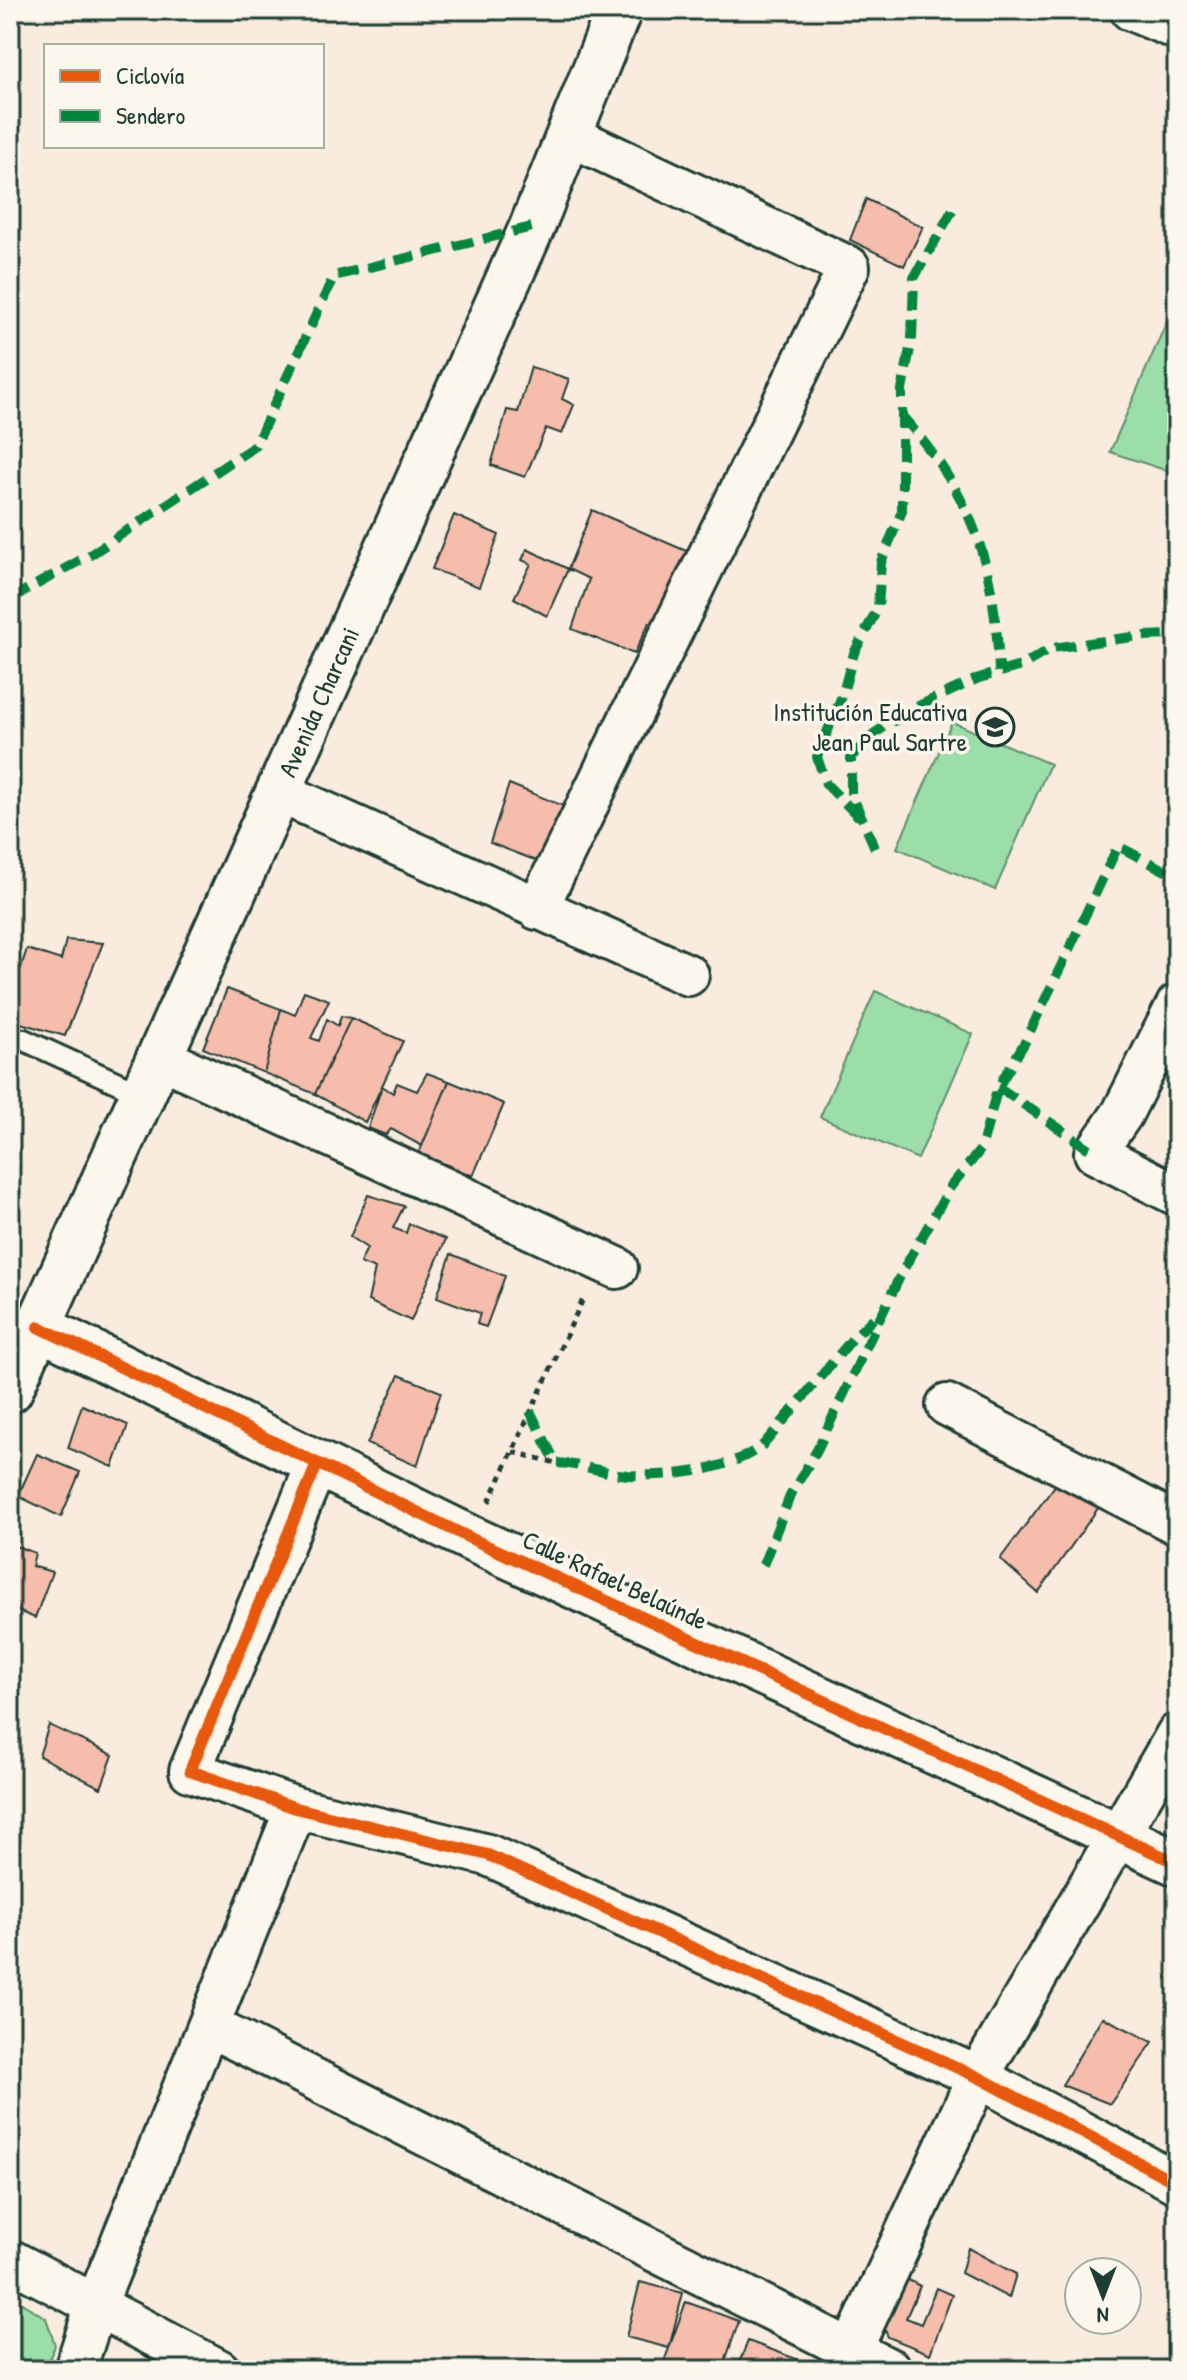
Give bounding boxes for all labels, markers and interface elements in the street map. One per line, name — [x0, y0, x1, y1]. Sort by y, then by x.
legend — [44, 44, 324, 148]
text: Ciclovía — [116, 59, 184, 91]
text: Sendero — [116, 99, 186, 131]
street label: Avenida Charcani — [269, 621, 367, 782]
place label: Institución Educativa Jean Paul Sartre — [773, 694, 967, 759]
school or university icon: Institución Educativa Jean Paul Sartre — [974, 706, 1016, 748]
street label: Calle Rafael Belaúnde — [517, 1521, 713, 1638]
north arrow — [1063, 2256, 1143, 2336]
text: N — [1097, 2301, 1109, 2331]

